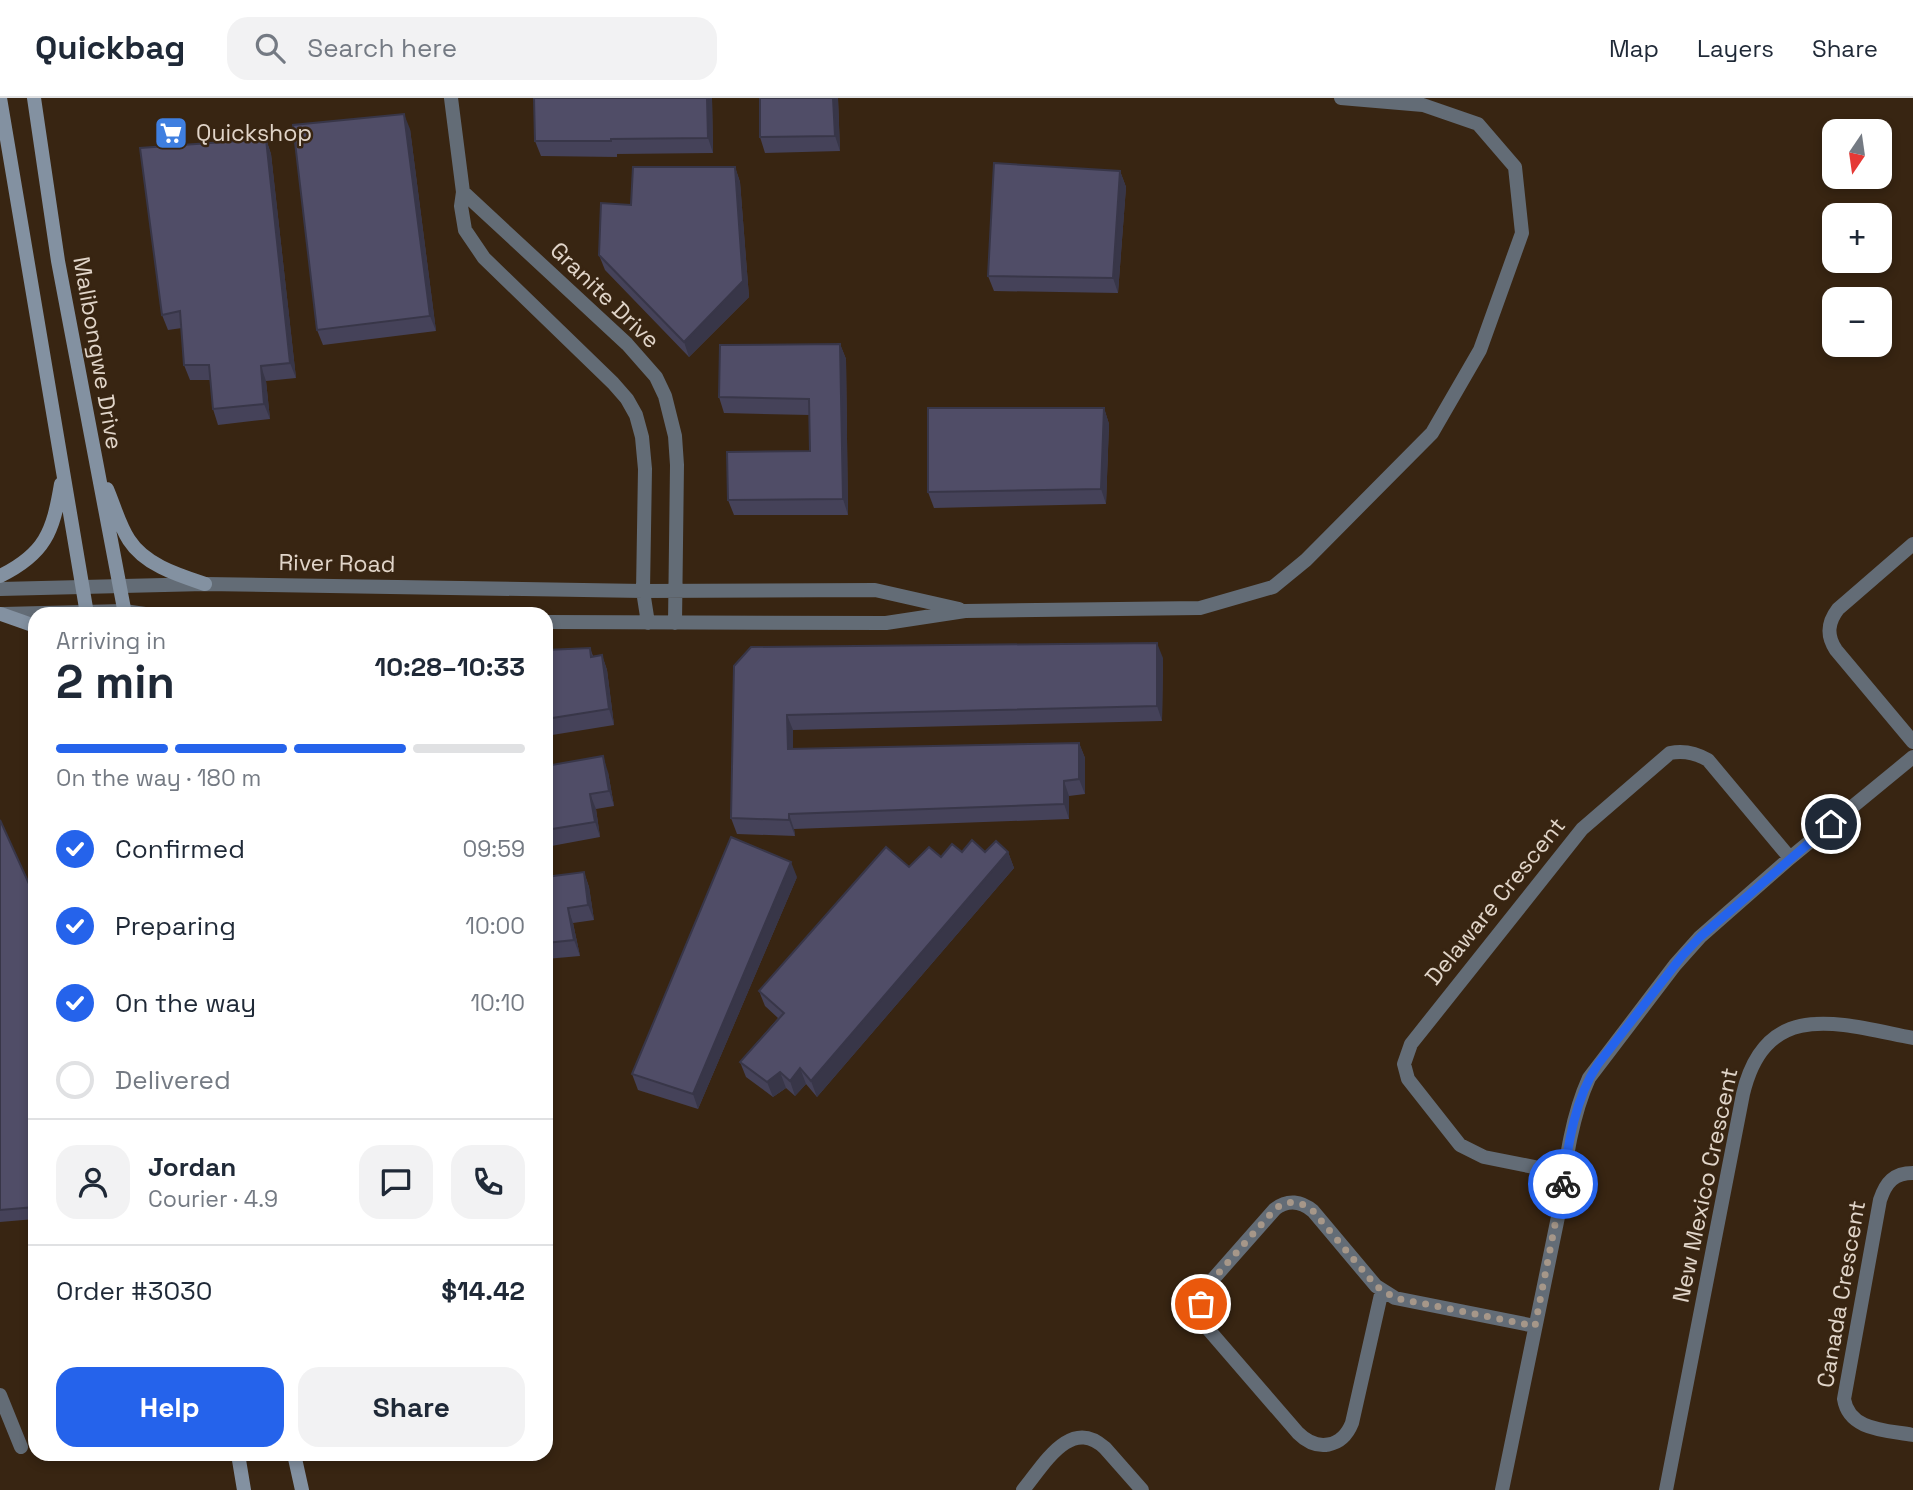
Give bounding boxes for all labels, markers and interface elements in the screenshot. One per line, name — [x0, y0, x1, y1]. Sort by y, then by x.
search box — [227, 17, 717, 80]
text: Quickbag — [35, 27, 185, 69]
icon: search — [251, 29, 289, 67]
text: Search here — [307, 31, 457, 65]
text: Map — [1609, 33, 1659, 64]
text: Layers — [1697, 33, 1774, 64]
text: Share — [1812, 33, 1878, 64]
supermarket icon: Quickshop — [152, 114, 190, 152]
place label: Quickshop — [196, 118, 312, 148]
north arrow — [1822, 119, 1892, 189]
map controls — [1822, 119, 1892, 357]
button: + — [1822, 203, 1892, 273]
street label: Granite Drive — [544, 235, 666, 355]
street label: Malibongwe Drive — [66, 254, 130, 452]
button: − — [1822, 287, 1892, 357]
street label: River Road — [278, 547, 396, 579]
text: Arriving in — [56, 626, 166, 656]
text: 10:28–10:33 — [374, 650, 525, 684]
text: 2 min — [56, 653, 175, 711]
text: On the way · 180 m — [56, 763, 261, 793]
pin — [1801, 794, 1861, 854]
icon: home — [1812, 805, 1850, 843]
street label: Delaware Crescent — [1418, 811, 1572, 991]
icon: check — [56, 830, 94, 868]
text: Confirmed — [115, 832, 245, 866]
text: 09:59 — [463, 834, 525, 864]
icon: check — [56, 907, 94, 945]
text: Preparing — [115, 909, 236, 943]
text: 10:00 — [465, 911, 525, 941]
icon: check — [56, 984, 94, 1022]
text: On the way — [115, 986, 256, 1020]
text: 10:10 — [470, 988, 525, 1018]
text: Delivered — [115, 1063, 231, 1097]
street label: New Mexico Crescent — [1665, 1065, 1745, 1305]
button: person — [56, 1145, 130, 1219]
button: chat — [359, 1145, 433, 1219]
button: phone — [451, 1145, 525, 1219]
courier — [1528, 1149, 1598, 1219]
text: Jordan — [148, 1150, 236, 1184]
icon: bike — [1544, 1165, 1582, 1203]
text: Courier · 4.9 — [148, 1184, 278, 1214]
street label: Canada Crescent — [1810, 1198, 1872, 1390]
text: Order #3030 — [56, 1274, 212, 1308]
text: $14.42 — [441, 1274, 525, 1308]
pin — [1171, 1274, 1231, 1334]
icon: bag — [1182, 1285, 1220, 1323]
button: Help — [56, 1367, 284, 1447]
button: Share — [298, 1367, 525, 1447]

